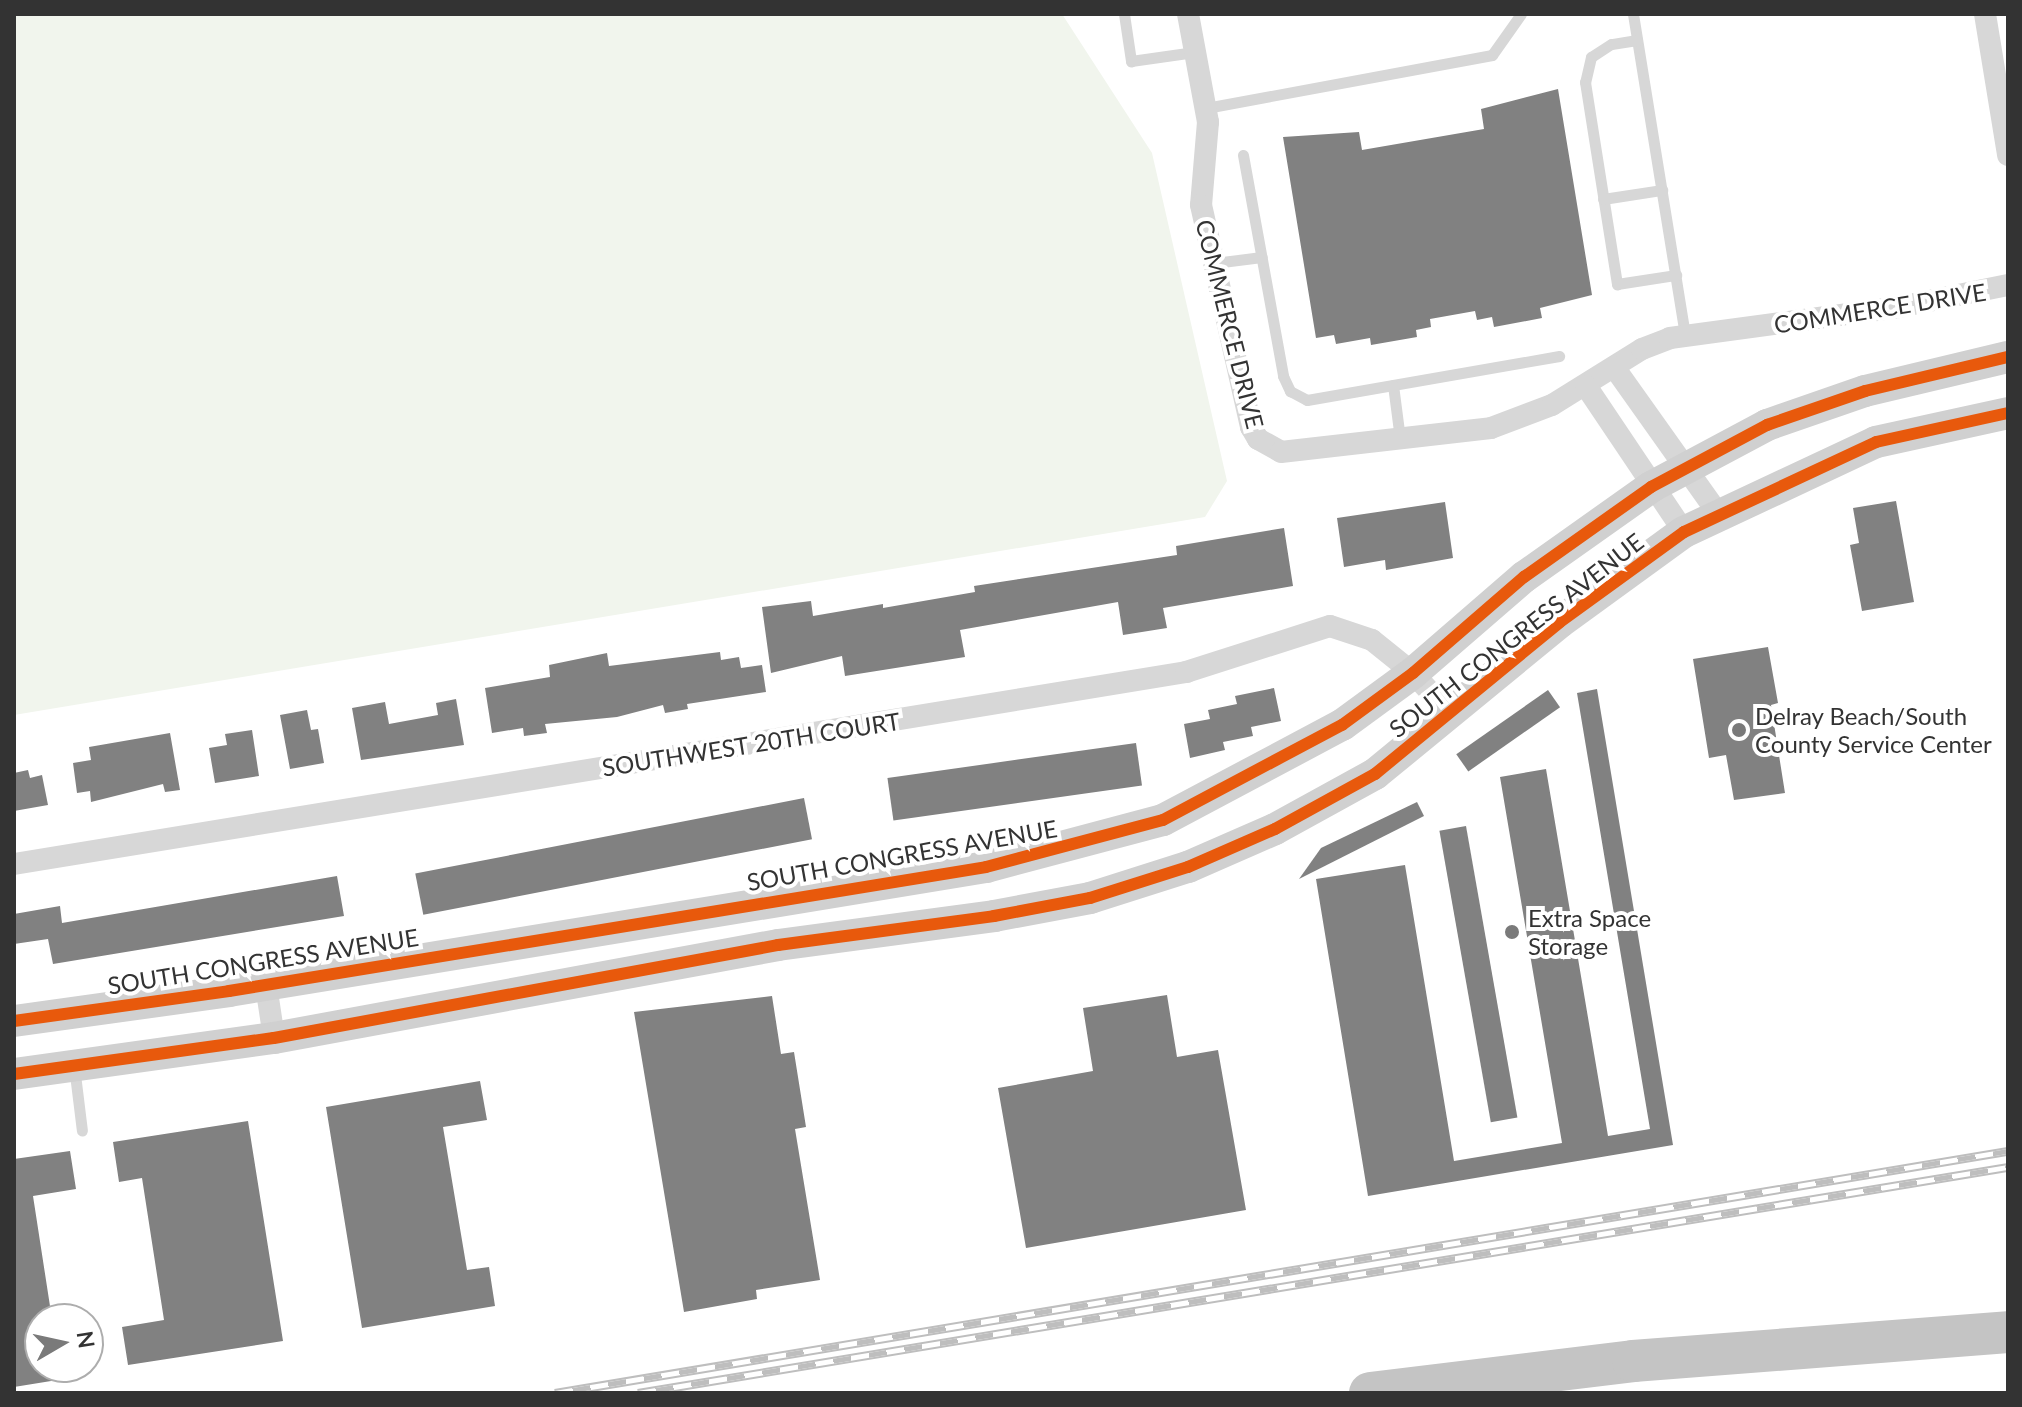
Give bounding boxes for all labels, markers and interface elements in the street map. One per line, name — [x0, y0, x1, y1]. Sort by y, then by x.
street label: COMMERCE DRIVE — [1190, 217, 1270, 431]
street label: COMMERCE DRIVE — [1772, 277, 1988, 339]
street label: SOUTH CONGRESS AVENUE — [1383, 527, 1649, 743]
place label: Delray Beach/South County Service Center — [1755, 702, 1992, 758]
street label: SOUTHWEST 20TH COURT — [600, 706, 902, 782]
marker: Delray Beach/South County Service Center — [1730, 721, 1748, 739]
street label: SOUTH CONGRESS AVENUE — [744, 813, 1060, 897]
place label: Extra Space Storage — [1528, 904, 1651, 960]
street label: SOUTH CONGRESS AVENUE — [105, 922, 421, 1000]
marker: Extra Space Storage — [1503, 923, 1521, 941]
north arrow — [24, 1303, 104, 1383]
text: N — [72, 1329, 101, 1350]

